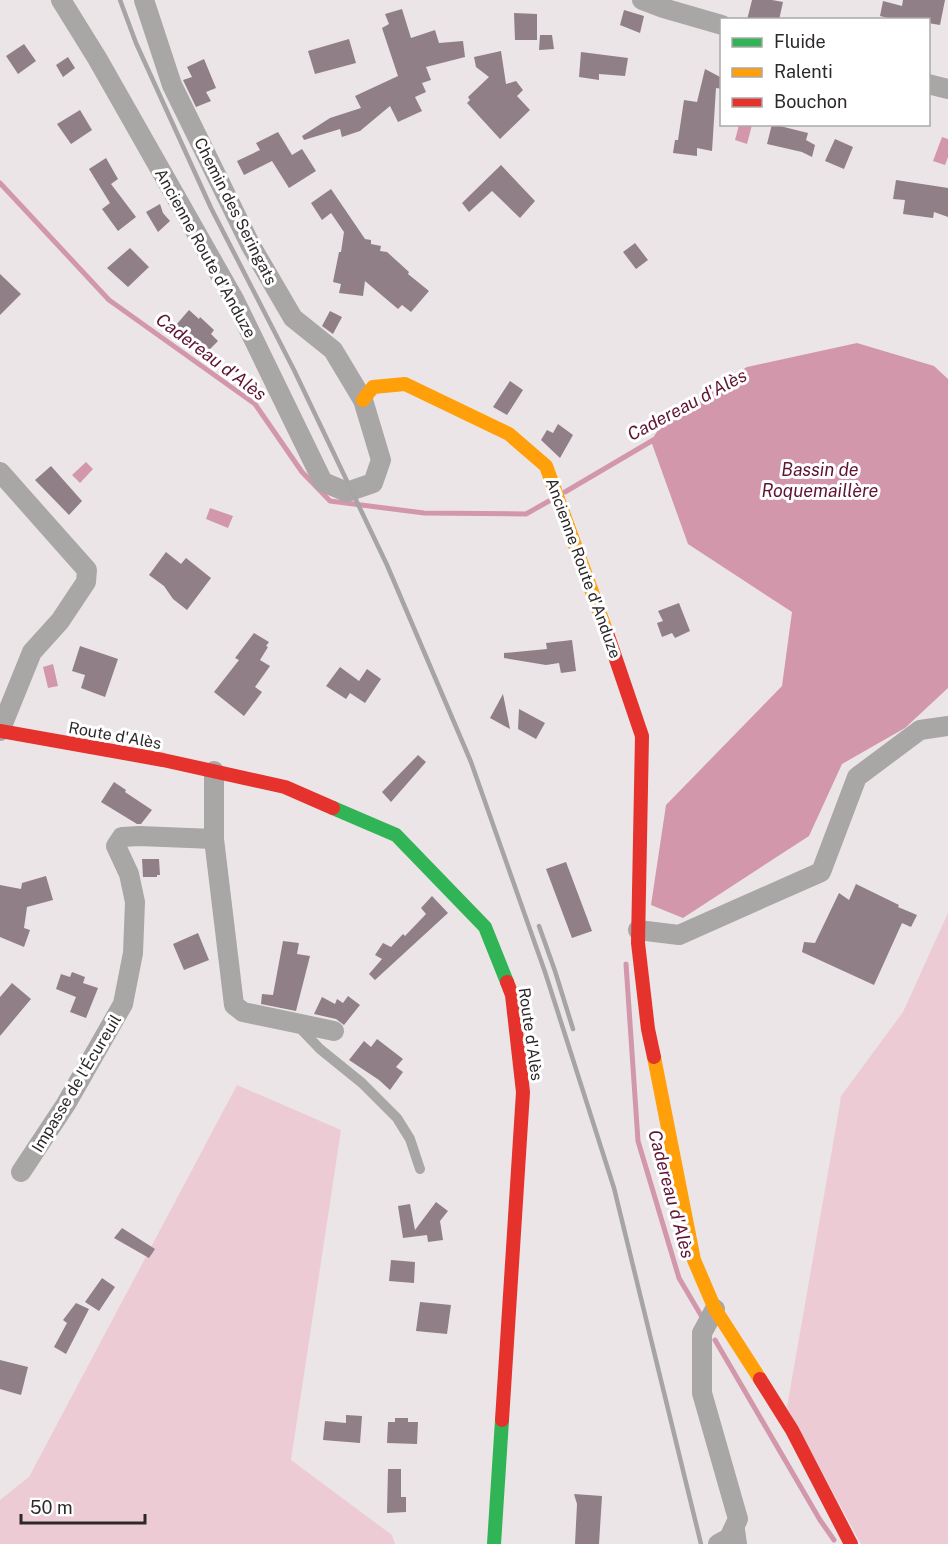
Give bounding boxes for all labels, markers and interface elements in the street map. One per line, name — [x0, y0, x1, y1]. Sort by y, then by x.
legend — [720, 18, 930, 126]
text: Fluide — [774, 31, 826, 52]
text: Ralenti — [774, 61, 833, 82]
text: Bouchon — [774, 91, 847, 112]
street label: Chemin des Seringats — [190, 135, 281, 288]
street label: Ancienne Route d'Anduze — [151, 165, 260, 341]
water label: Cadereau d'Alès — [152, 308, 271, 405]
water label: Cadereau d'Alès — [623, 364, 750, 445]
water label: Bassin de Roquemaillère — [762, 459, 879, 501]
street label: Ancienne Route d'Anduze — [542, 475, 625, 661]
street label: Route d'Alès — [67, 718, 163, 753]
street label: Route d'Alès — [515, 986, 546, 1082]
street label: Impasse de l'Écureuil — [27, 1010, 125, 1156]
water label: Cadereau d'Alès — [644, 1127, 699, 1261]
scale bar — [21, 1487, 146, 1525]
text: 50 m — [30, 1497, 73, 1518]

